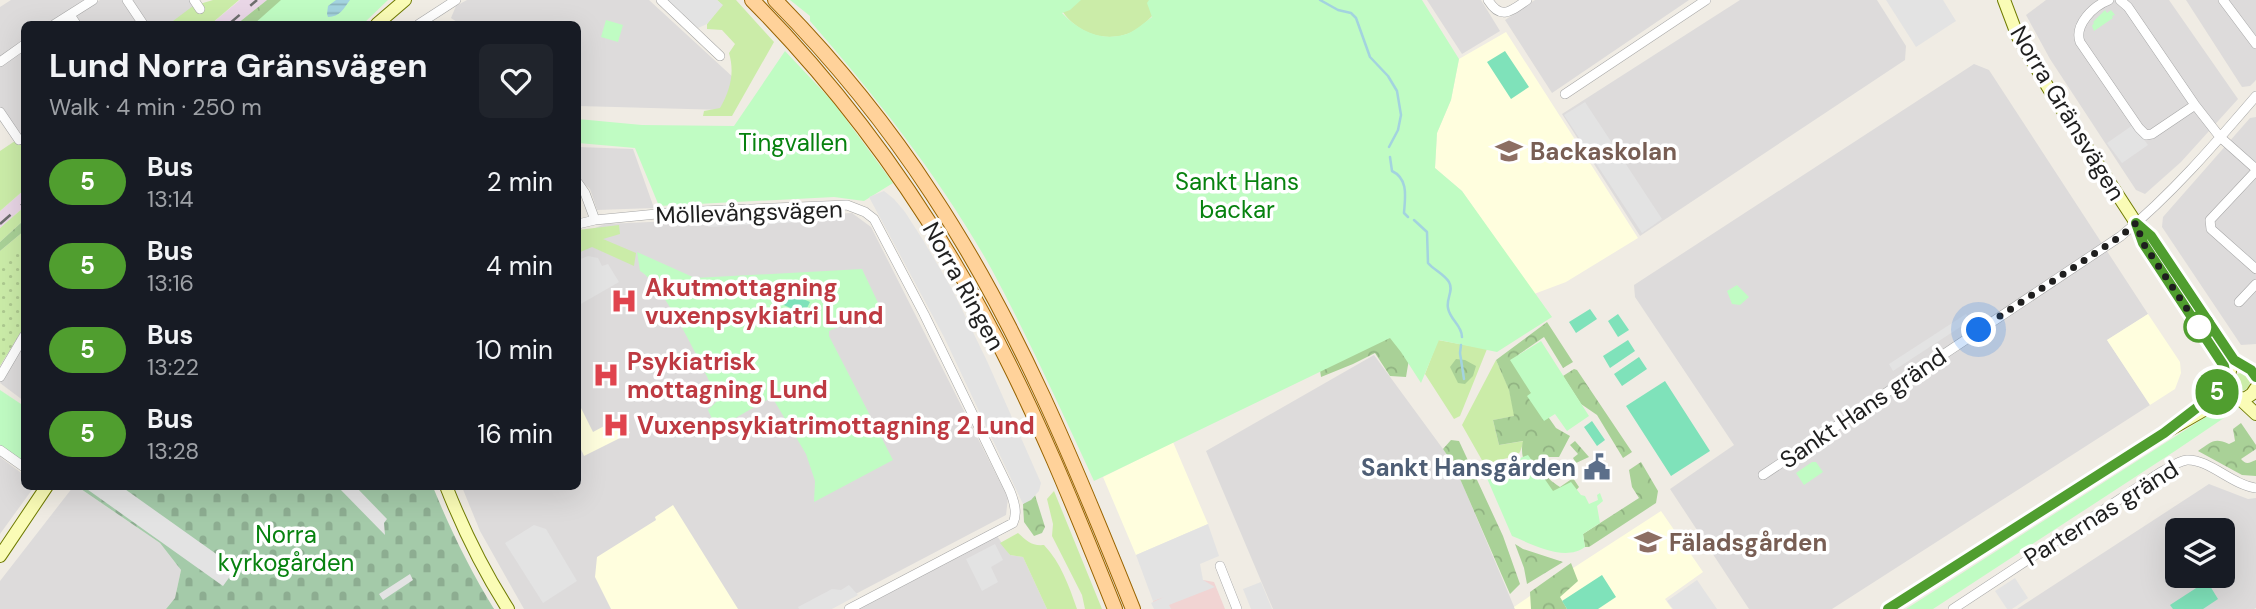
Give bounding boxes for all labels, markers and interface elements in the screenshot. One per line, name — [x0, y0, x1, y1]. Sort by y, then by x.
street label: Norra Gränsvägen — [2004, 20, 2132, 206]
text: Lund Norra Gränsvägen — [49, 44, 428, 87]
button: heart — [479, 44, 553, 118]
text: Walk · 4 min · 250 m — [49, 92, 262, 122]
park label: Tingvallen — [738, 127, 848, 158]
school or university icon: Backaskolan — [1494, 136, 1524, 166]
place label: Backaskolan — [1530, 136, 1677, 167]
text: Bus — [147, 150, 193, 184]
text: 2 min — [487, 165, 553, 199]
text: 5 — [80, 166, 95, 197]
park label: Sankt Hans backar — [1175, 166, 1299, 225]
text: 13:14 — [147, 184, 194, 214]
street label: Möllevångsvägen — [655, 193, 843, 231]
street label: Norra Ringen — [916, 216, 1012, 356]
text: Bus — [147, 234, 193, 268]
text: 4 min — [486, 249, 553, 283]
text: 5 — [80, 250, 95, 281]
text: 13:16 — [147, 268, 194, 298]
place label: Akutmottagning vuxenpsykiatri Lund — [645, 272, 884, 331]
hospital icon: Akutmottagning vuxenpsykiatri Lund — [609, 286, 639, 316]
your location — [1961, 312, 1996, 347]
unlabelled marker — [2184, 312, 2214, 342]
text: Bus — [147, 318, 193, 352]
text: 10 min — [476, 333, 553, 367]
text: 5 — [80, 334, 95, 365]
street label: Sankt Hans gränd — [1774, 341, 1952, 475]
place label: Psykiatrisk mottagning Lund — [627, 346, 828, 405]
text: 13:22 — [147, 352, 199, 382]
hospital icon: Psykiatrisk mottagning Lund — [591, 360, 621, 390]
line badge: 5 — [2194, 369, 2240, 415]
text: 5 — [2210, 376, 2224, 407]
text: Bus — [147, 402, 193, 436]
hospital icon: Vuxenpsykiatrimottagning 2 Lund — [601, 410, 631, 440]
place label: Vuxenpsykiatrimottagning 2 Lund — [637, 410, 1035, 441]
text: 16 min — [477, 417, 553, 451]
text: 5 — [80, 418, 95, 449]
text: 13:28 — [147, 436, 199, 466]
place label: Sankt Hansgården — [1361, 452, 1576, 483]
public building icon: Sankt Hansgården — [1582, 452, 1612, 482]
street label: Parternas gränd — [2018, 453, 2184, 573]
map controls — [2165, 518, 2235, 588]
button: layers — [2165, 518, 2235, 588]
park label: Norra kyrkogården — [218, 519, 354, 578]
school or university icon: Fäladsgården — [1633, 527, 1663, 557]
place label: Fäladsgården — [1669, 527, 1827, 558]

